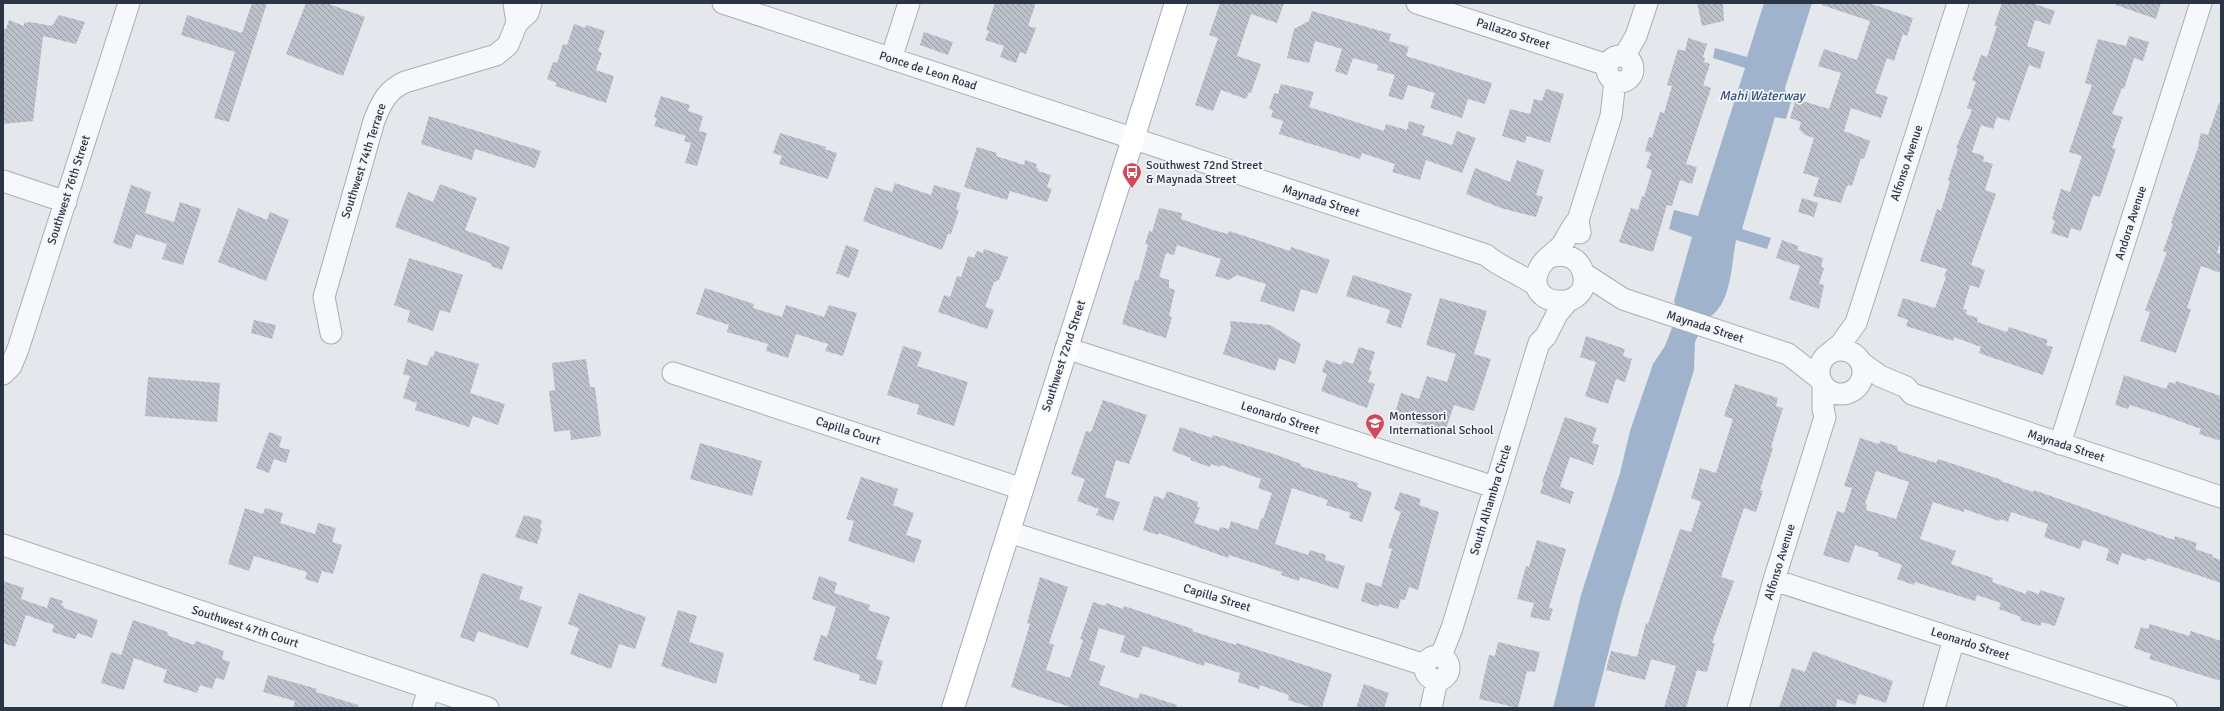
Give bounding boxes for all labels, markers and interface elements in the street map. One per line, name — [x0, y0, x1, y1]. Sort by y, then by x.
street label: Pallazzo Street — [1474, 15, 1552, 53]
street label: Ponce de Leon Road — [877, 48, 979, 94]
water label: Mahi Waterway — [1719, 88, 1807, 104]
street label: Southwest 74th Terrace — [338, 102, 390, 220]
street label: Alfonso Avenue — [1888, 123, 1926, 203]
street label: Southwest 76th Street — [44, 133, 94, 247]
place label: Southwest 72nd Street & Maynada Street — [1146, 158, 1262, 187]
bus stop icon: Southwest 72nd Street & Maynada Street — [1121, 161, 1143, 189]
street label: Maynada Street — [1281, 181, 1361, 221]
street label: Andora Avenue — [2112, 184, 2150, 262]
street label: Southwest 72nd Street — [1039, 298, 1089, 414]
street label: Maynada Street — [1665, 307, 1745, 347]
street label: Leonardo Street — [1239, 398, 1321, 438]
place label: Montessori International School — [1389, 409, 1494, 438]
school or university icon: Montessori International School — [1364, 412, 1386, 440]
street label: Capilla Court — [814, 413, 882, 449]
street label: Maynada Street — [2026, 426, 2106, 466]
street label: South Alhambra Circle — [1467, 443, 1515, 557]
street label: Alfonso Avenue — [1761, 522, 1799, 602]
street label: Capilla Street — [1181, 581, 1253, 615]
street label: Southwest 47th Court — [190, 603, 300, 651]
street label: Leonardo Street — [1929, 624, 2011, 664]

